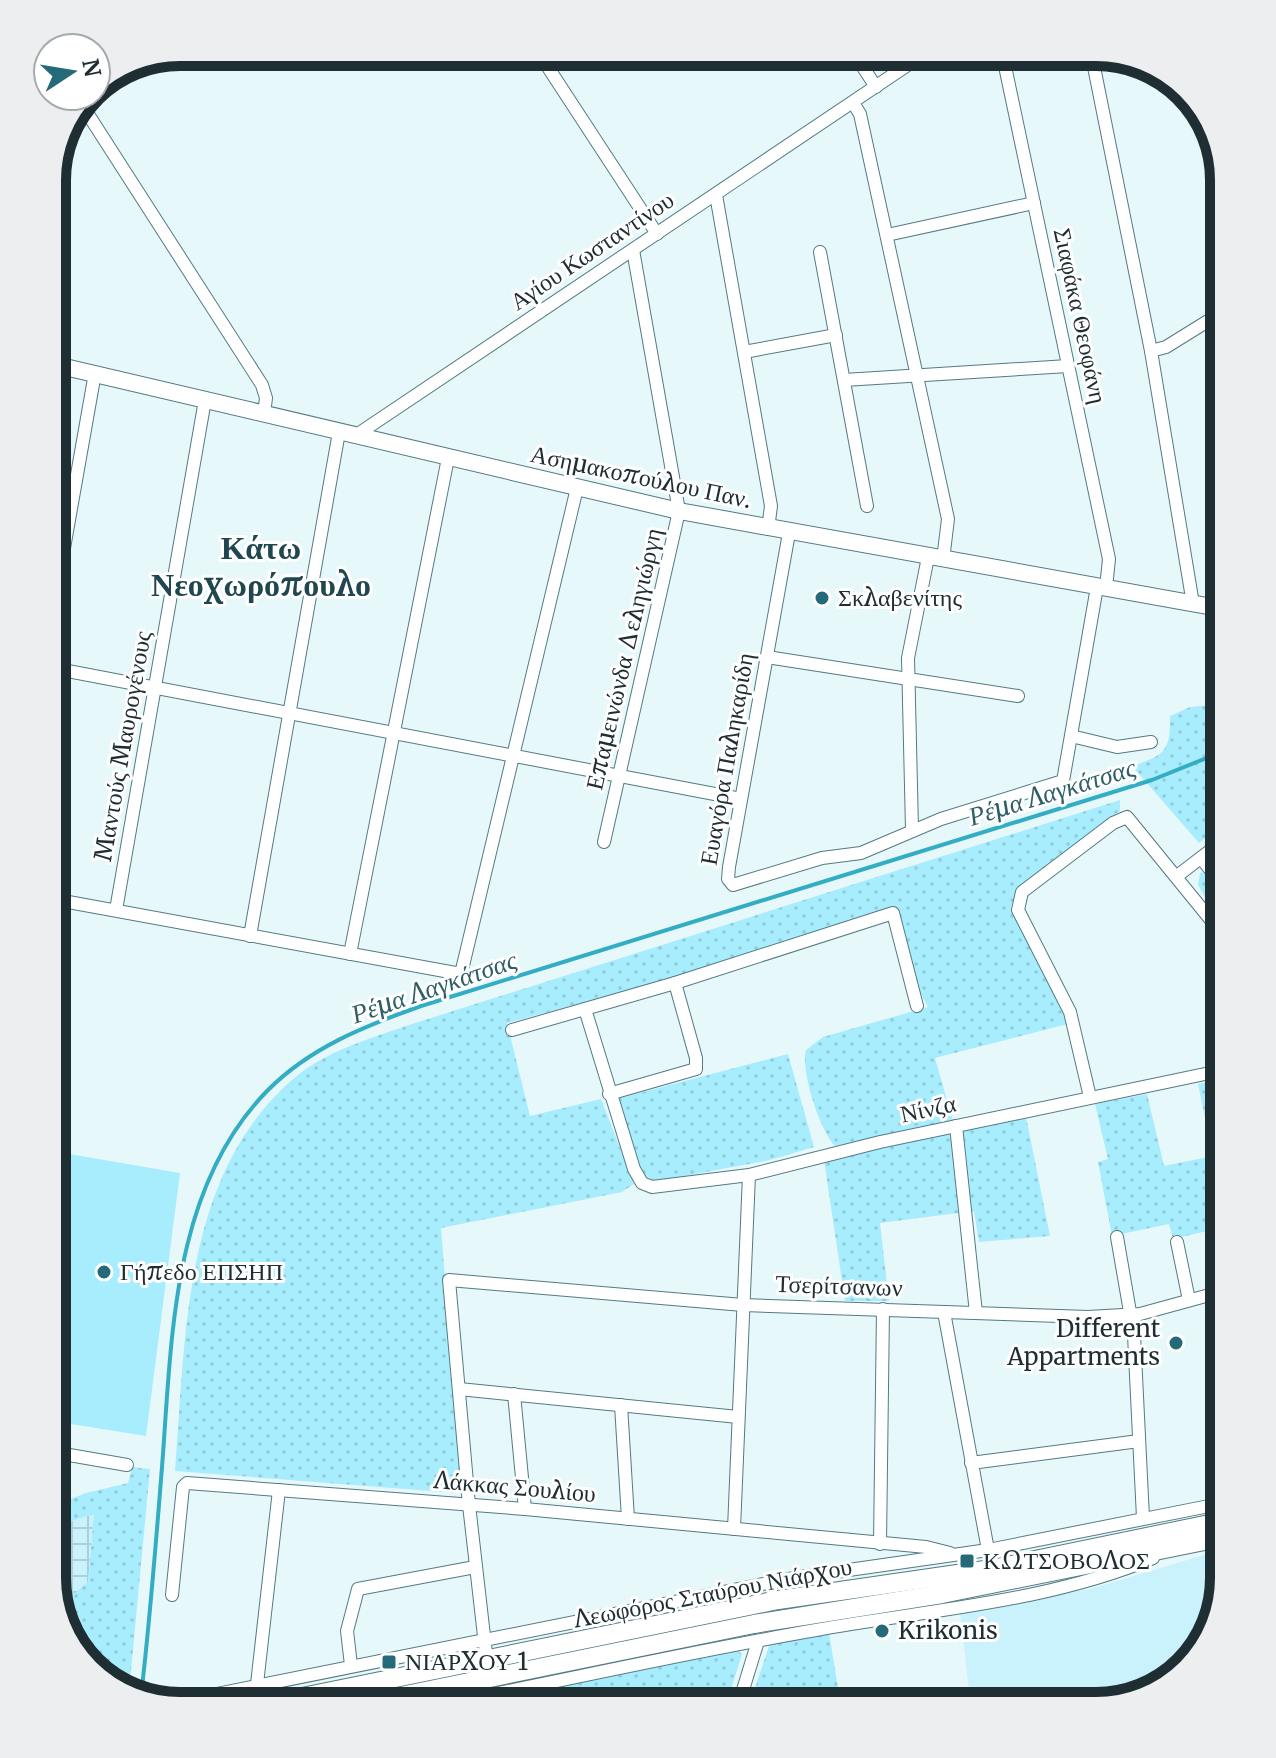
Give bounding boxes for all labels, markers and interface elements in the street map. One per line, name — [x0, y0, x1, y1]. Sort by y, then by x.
north arrow — [32, 32, 112, 112]
text: N — [76, 56, 107, 80]
street label: Αγίου Κωσταντίνου — [504, 184, 680, 317]
street label: Σιαφάκα Θεοφάνη — [1047, 225, 1114, 407]
street label: Ασημακοπούλου Παν. — [528, 438, 754, 515]
street label: Επαμεινώνδα Δεληγιώργη — [578, 525, 669, 793]
district label: Κάτω Νεοχωρόπουλο — [151, 528, 371, 605]
place label: Σκλαβενίτης — [838, 582, 962, 613]
marker: Σκλαβενίτης — [813, 589, 831, 607]
street label: Μαντούς Μαυρογένους — [87, 628, 158, 863]
street label: Ευαγόρα Παληκαρίδη — [693, 650, 760, 868]
water label: Ρέμα Λαγκάτσας — [963, 750, 1140, 833]
water label: Ρέμα Λαγκάτσας — [346, 943, 522, 1031]
street label: Νίνζα — [897, 1087, 959, 1130]
place label: Γήπεδο ΕΠΣΗΠ — [120, 1256, 283, 1287]
marker: Γήπεδο ΕΠΣΗΠ — [95, 1263, 113, 1281]
street label: Τσερίτσανων — [775, 1268, 903, 1303]
place label: Different Appartments — [1006, 1313, 1161, 1372]
marker: Different Appartments — [1167, 1334, 1185, 1352]
street label: Λάκκας Σουλίου — [432, 1464, 597, 1509]
place label: ΚΩΤΣΟΒΟΛΟΣ — [983, 1545, 1150, 1576]
street label: Λεωφόρος Σταύρου Νιάρχου — [570, 1550, 855, 1635]
marker: ΚΩΤΣΟΒΟΛΟΣ — [958, 1552, 976, 1570]
place label: Krikonis — [898, 1615, 998, 1646]
marker: Krikonis — [873, 1622, 891, 1640]
place label: ΝΙΑΡΧΟΥ 1 — [405, 1646, 528, 1677]
marker: ΝΙΑΡΧΟΥ 1 — [380, 1653, 398, 1671]

